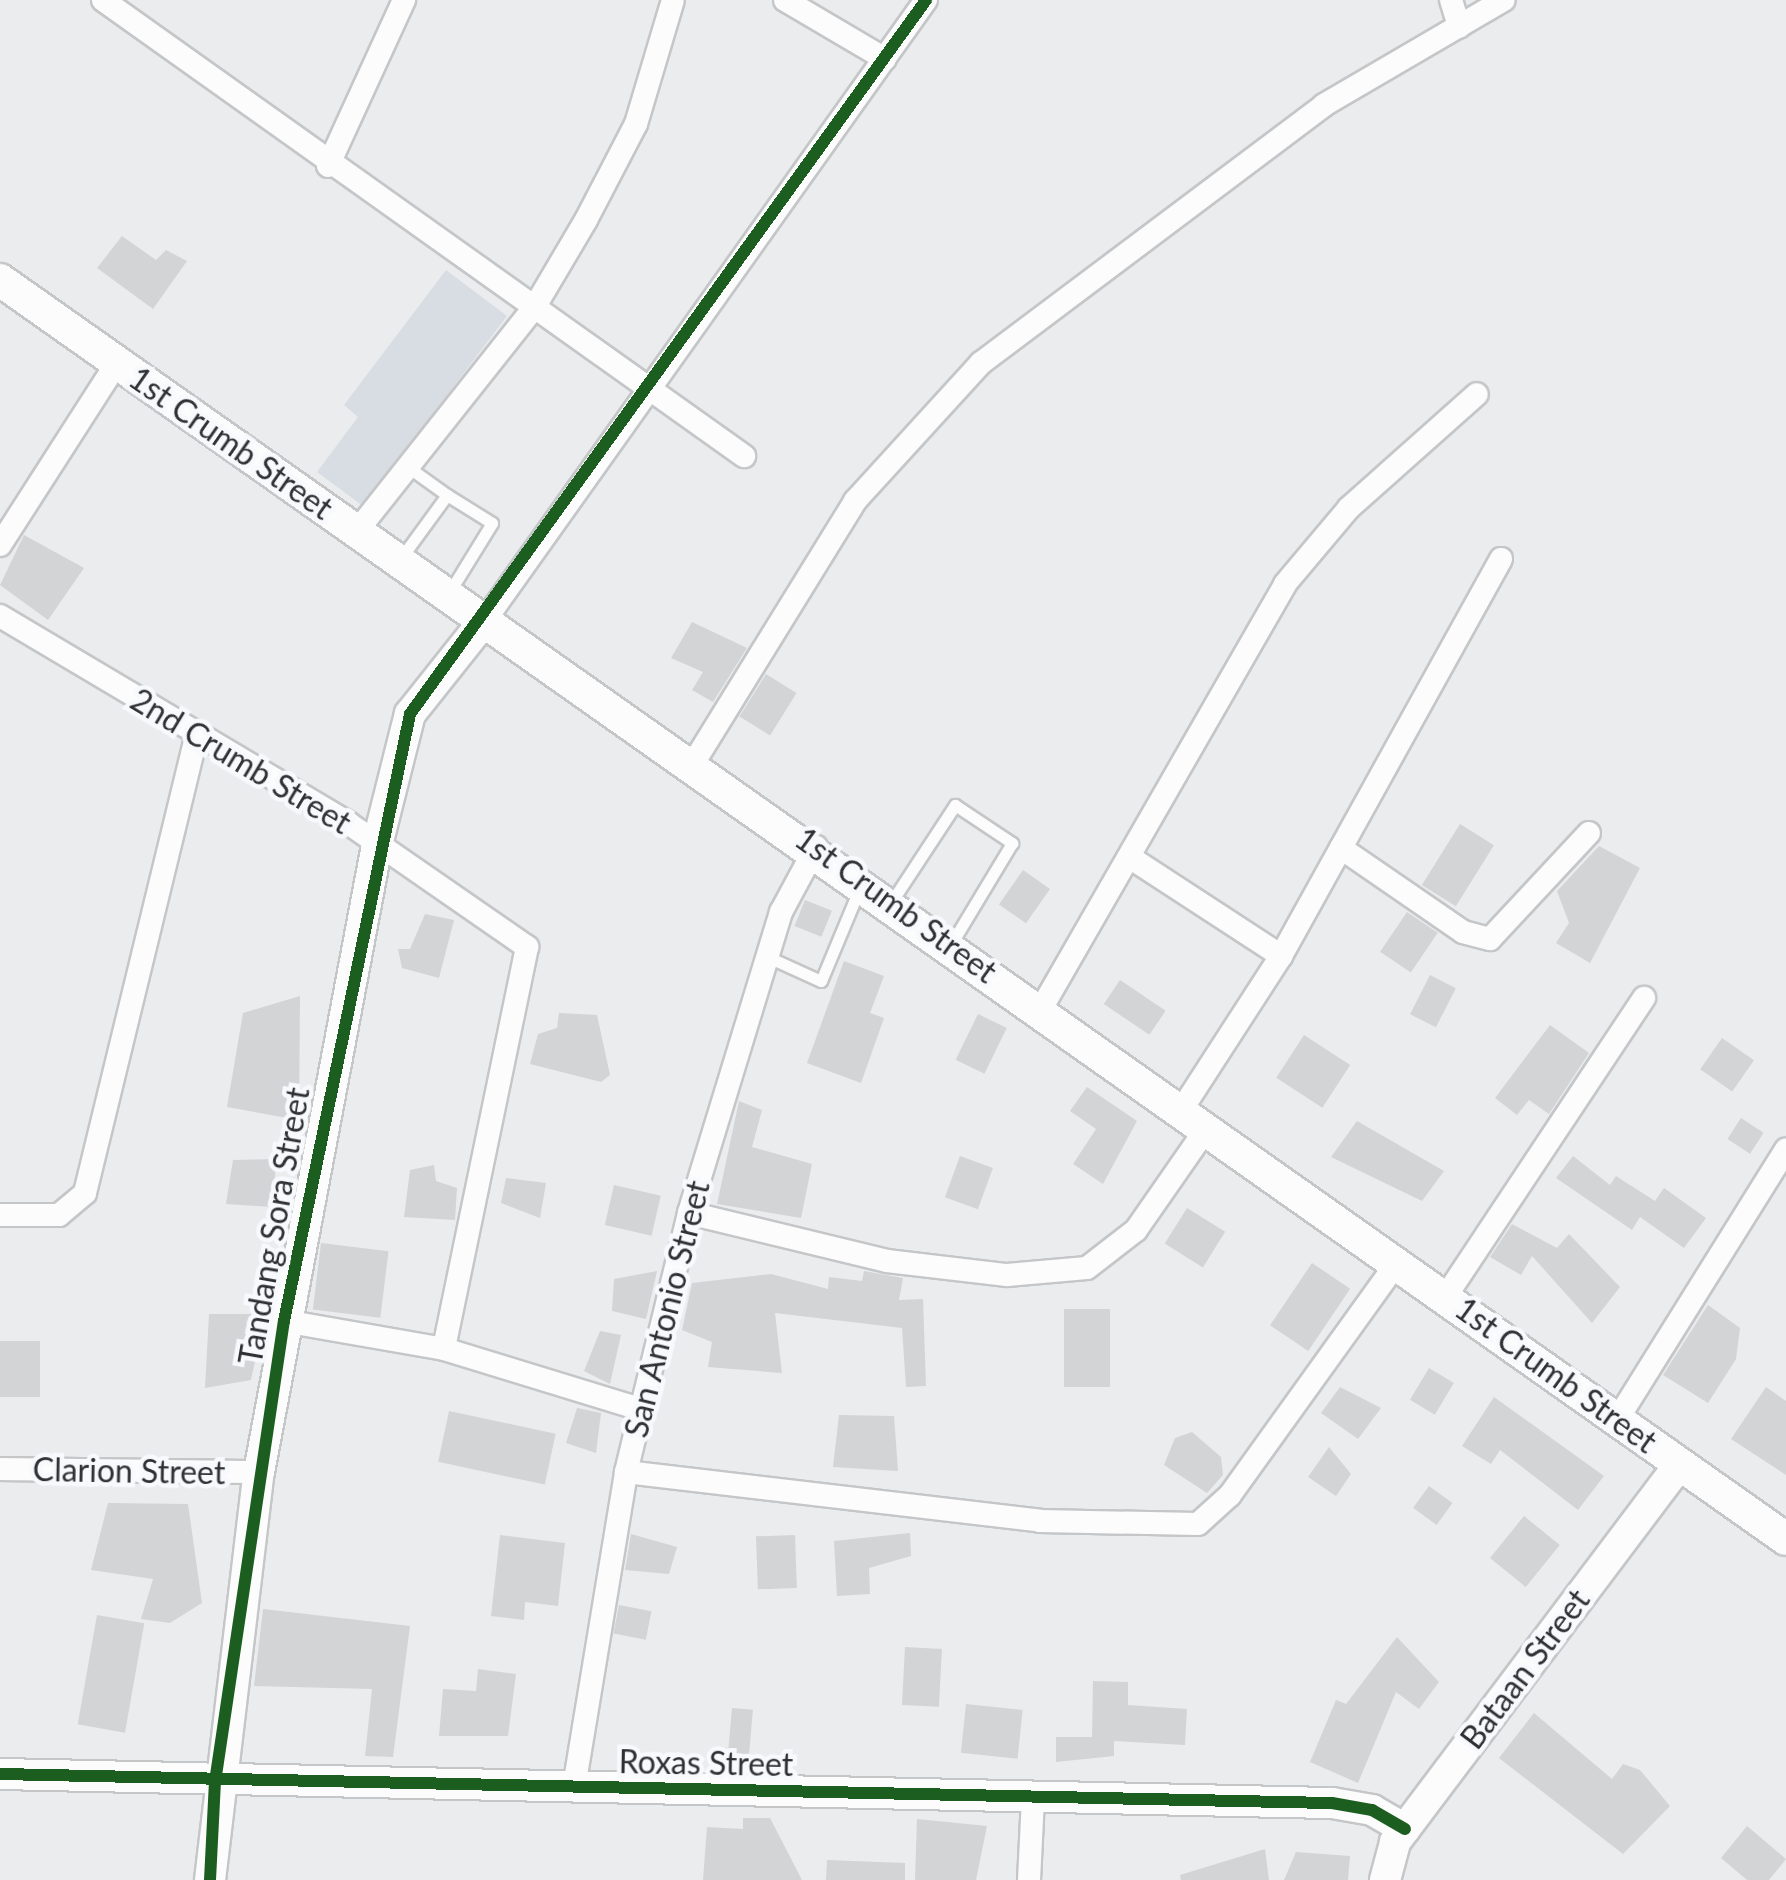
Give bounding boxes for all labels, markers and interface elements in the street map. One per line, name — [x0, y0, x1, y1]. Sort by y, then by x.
street label: 1st Crumb Street — [122, 359, 340, 527]
street label: 2nd Crumb Street — [124, 680, 358, 842]
street label: 1st Crumb Street — [788, 819, 1004, 991]
street label: Tandang Sora Street — [231, 1084, 317, 1368]
street label: San Antonio Street — [616, 1176, 718, 1442]
street label: 1st Crumb Street — [1448, 1289, 1664, 1461]
street label: Clarion Street — [32, 1450, 226, 1492]
street label: Bataan Street — [1453, 1582, 1597, 1756]
street label: Roxas Street — [618, 1742, 794, 1784]

